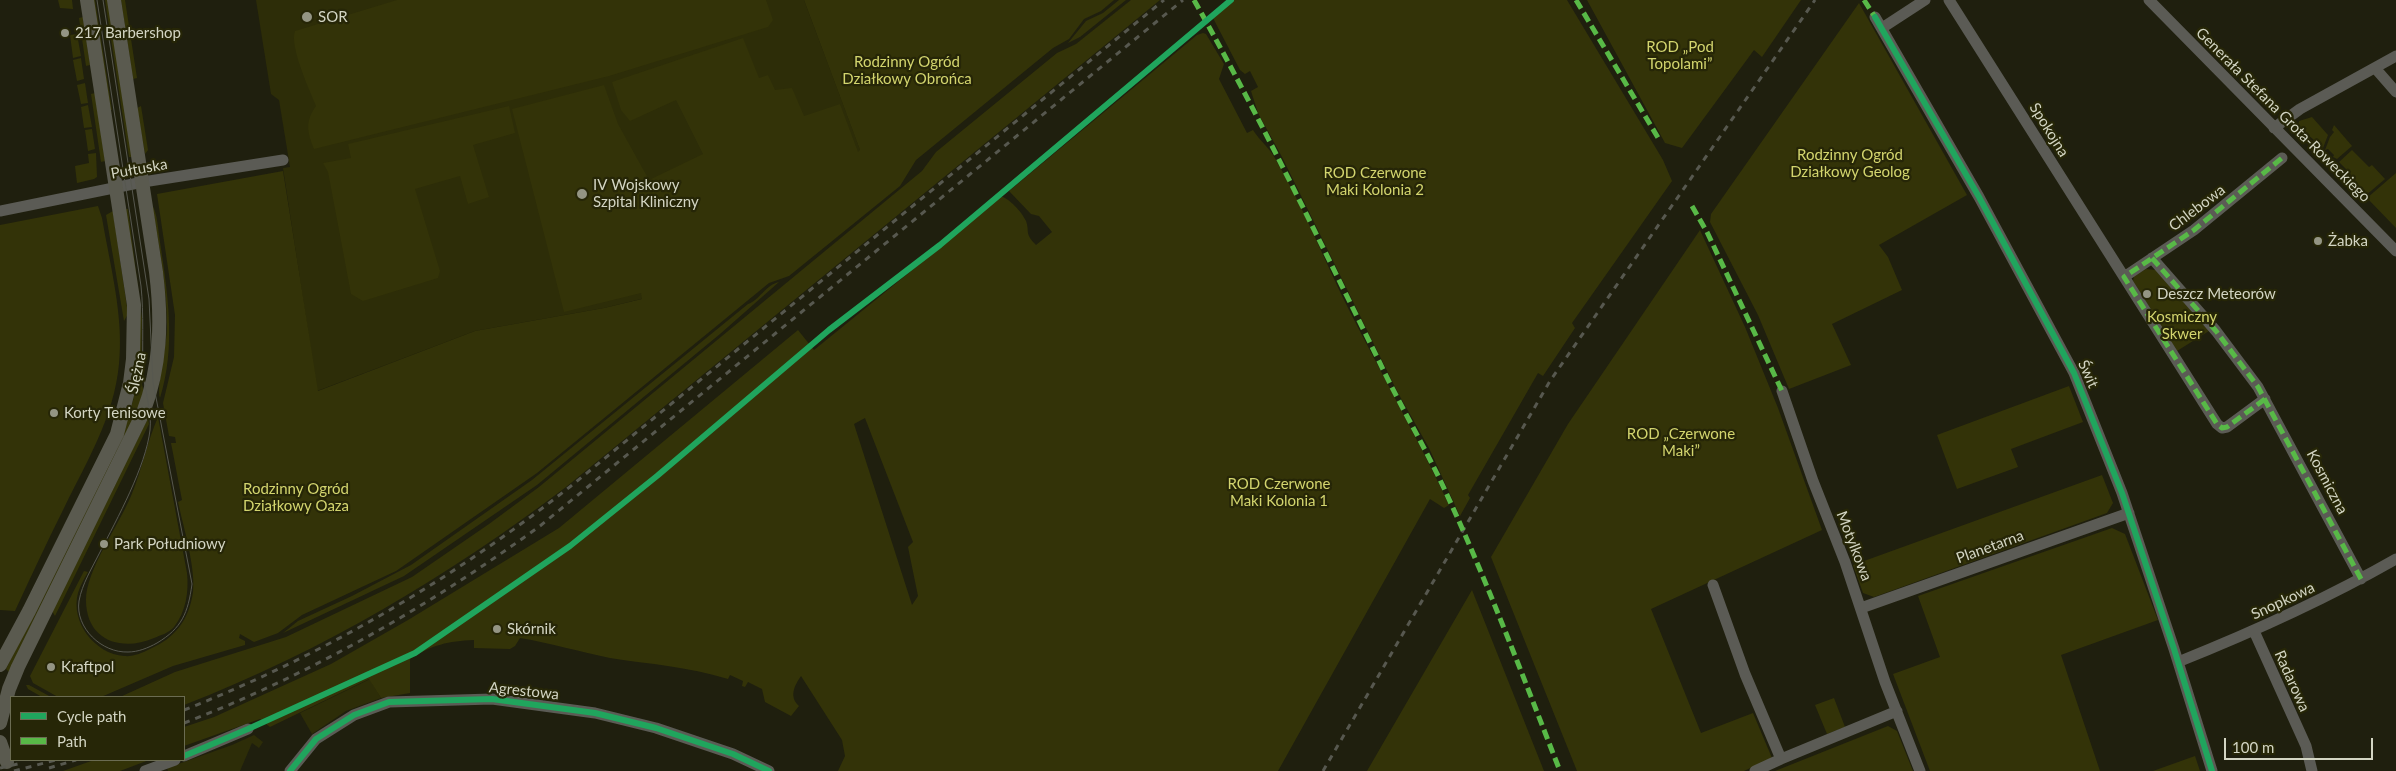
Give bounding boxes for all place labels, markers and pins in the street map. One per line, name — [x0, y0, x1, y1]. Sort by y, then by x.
place label: SOR — [318, 8, 348, 26]
marker: SOR — [300, 10, 314, 24]
place label: 217 Barbershop — [75, 24, 181, 42]
marker: 217 Barbershop — [59, 27, 71, 39]
place label: IV Wojskowy Szpital Kliniczny — [593, 176, 699, 211]
marker: IV Wojskowy Szpital Kliniczny — [575, 187, 589, 201]
place label: Żabka — [2328, 232, 2368, 250]
marker: Żabka — [2312, 235, 2324, 247]
place label: Deszcz Meteorów — [2157, 285, 2276, 303]
marker: Deszcz Meteorów — [2141, 288, 2153, 300]
place label: Korty Tenisowe — [64, 404, 166, 422]
marker: Korty Tenisowe — [48, 407, 60, 419]
place label: Park Południowy — [114, 535, 226, 553]
marker: Park Południowy — [98, 538, 110, 550]
place label: Skórnik — [507, 620, 556, 638]
marker: Skórnik — [491, 623, 503, 635]
place label: Kraftpol — [61, 658, 114, 676]
marker: Kraftpol — [45, 661, 57, 673]

